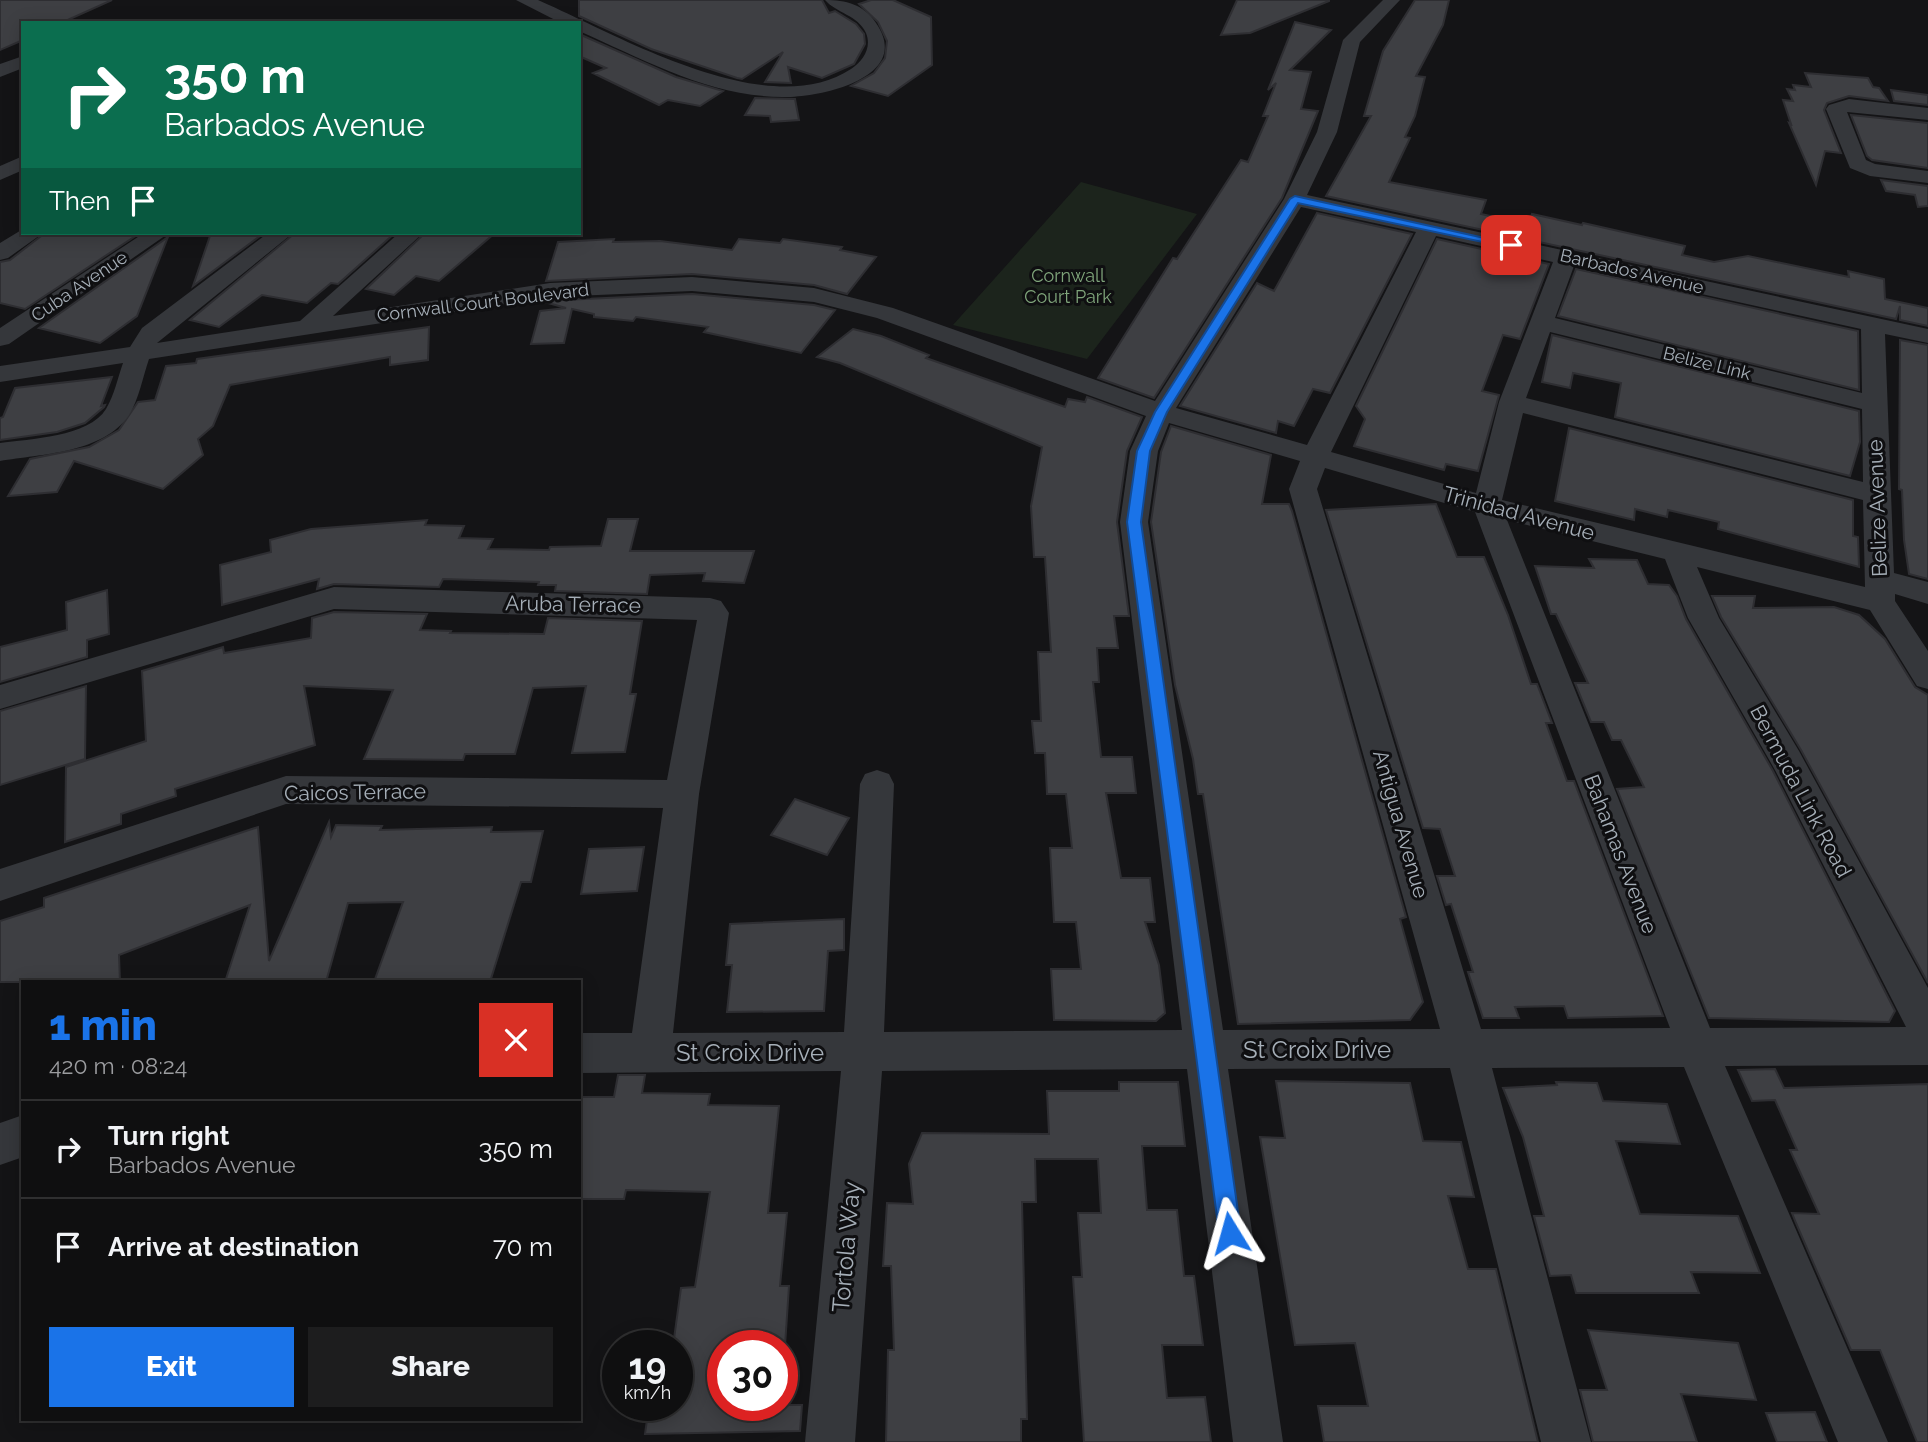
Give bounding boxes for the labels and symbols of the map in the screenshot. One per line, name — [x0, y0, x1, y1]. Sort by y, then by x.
pin — [1481, 215, 1541, 275]
street label: Barbados Avenue — [1558, 244, 1706, 298]
street label: Cuba Avenue — [27, 246, 131, 326]
park label: Cornwall Court Park — [1024, 265, 1112, 307]
street label: Cornwall Court Boulevard — [376, 279, 590, 325]
street label: Belize Link — [1661, 342, 1753, 384]
street label: Belize Avenue — [1862, 439, 1892, 577]
street label: Trinidad Avenue — [1441, 481, 1597, 545]
street label: Aruba Terrace — [505, 590, 641, 618]
street label: Bermuda Link Road — [1745, 701, 1857, 881]
street label: Antigua Avenue — [1368, 747, 1434, 901]
street label: Bahamas Avenue — [1579, 771, 1663, 937]
street label: Caicos Terrace — [284, 778, 426, 806]
street label: St Croix Drive — [1243, 1035, 1391, 1064]
street label: St Croix Drive — [676, 1038, 824, 1067]
street label: Tortola Way — [826, 1180, 866, 1314]
position arrow — [1193, 1196, 1267, 1270]
speed limit sign: 30 — [707, 1330, 798, 1421]

